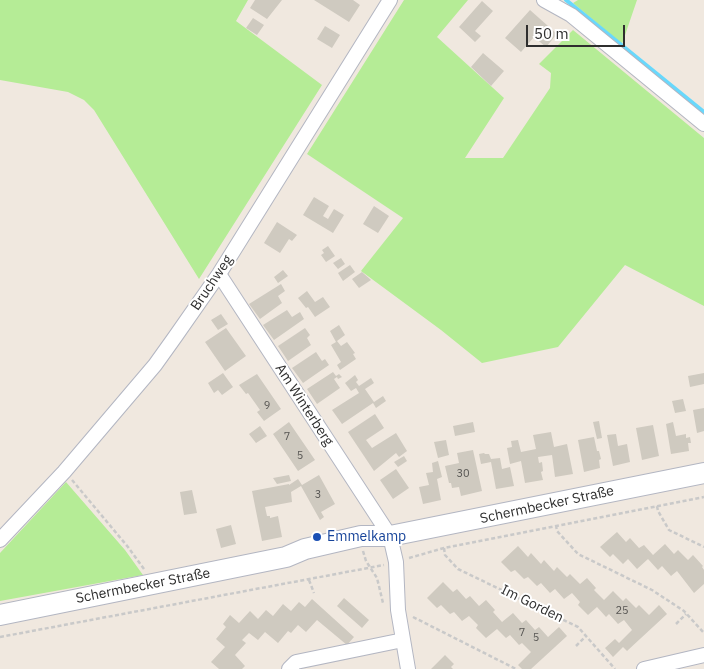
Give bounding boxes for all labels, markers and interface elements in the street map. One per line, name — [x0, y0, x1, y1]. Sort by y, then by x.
scale bar — [529, 15, 628, 47]
text: 50 m — [534, 24, 569, 43]
street label: Bruchweg — [187, 252, 237, 314]
street label: Am Winterberg — [271, 361, 337, 449]
house number: 9 — [264, 399, 270, 413]
house number: 7 — [284, 430, 290, 444]
house number: 5 — [297, 449, 303, 463]
house number: 30 — [456, 467, 470, 481]
street label: Schermbecker Straße — [478, 483, 616, 527]
house number: 3 — [315, 488, 321, 502]
place label: Emmelkamp — [327, 529, 406, 545]
marker: Emmelkamp — [311, 531, 323, 543]
street label: Schermbecker Straße — [74, 565, 212, 607]
street label: Im Gorden — [498, 582, 566, 626]
house number: 25 — [615, 604, 629, 618]
house number: 7 — [519, 626, 525, 640]
house number: 5 — [533, 631, 539, 645]

